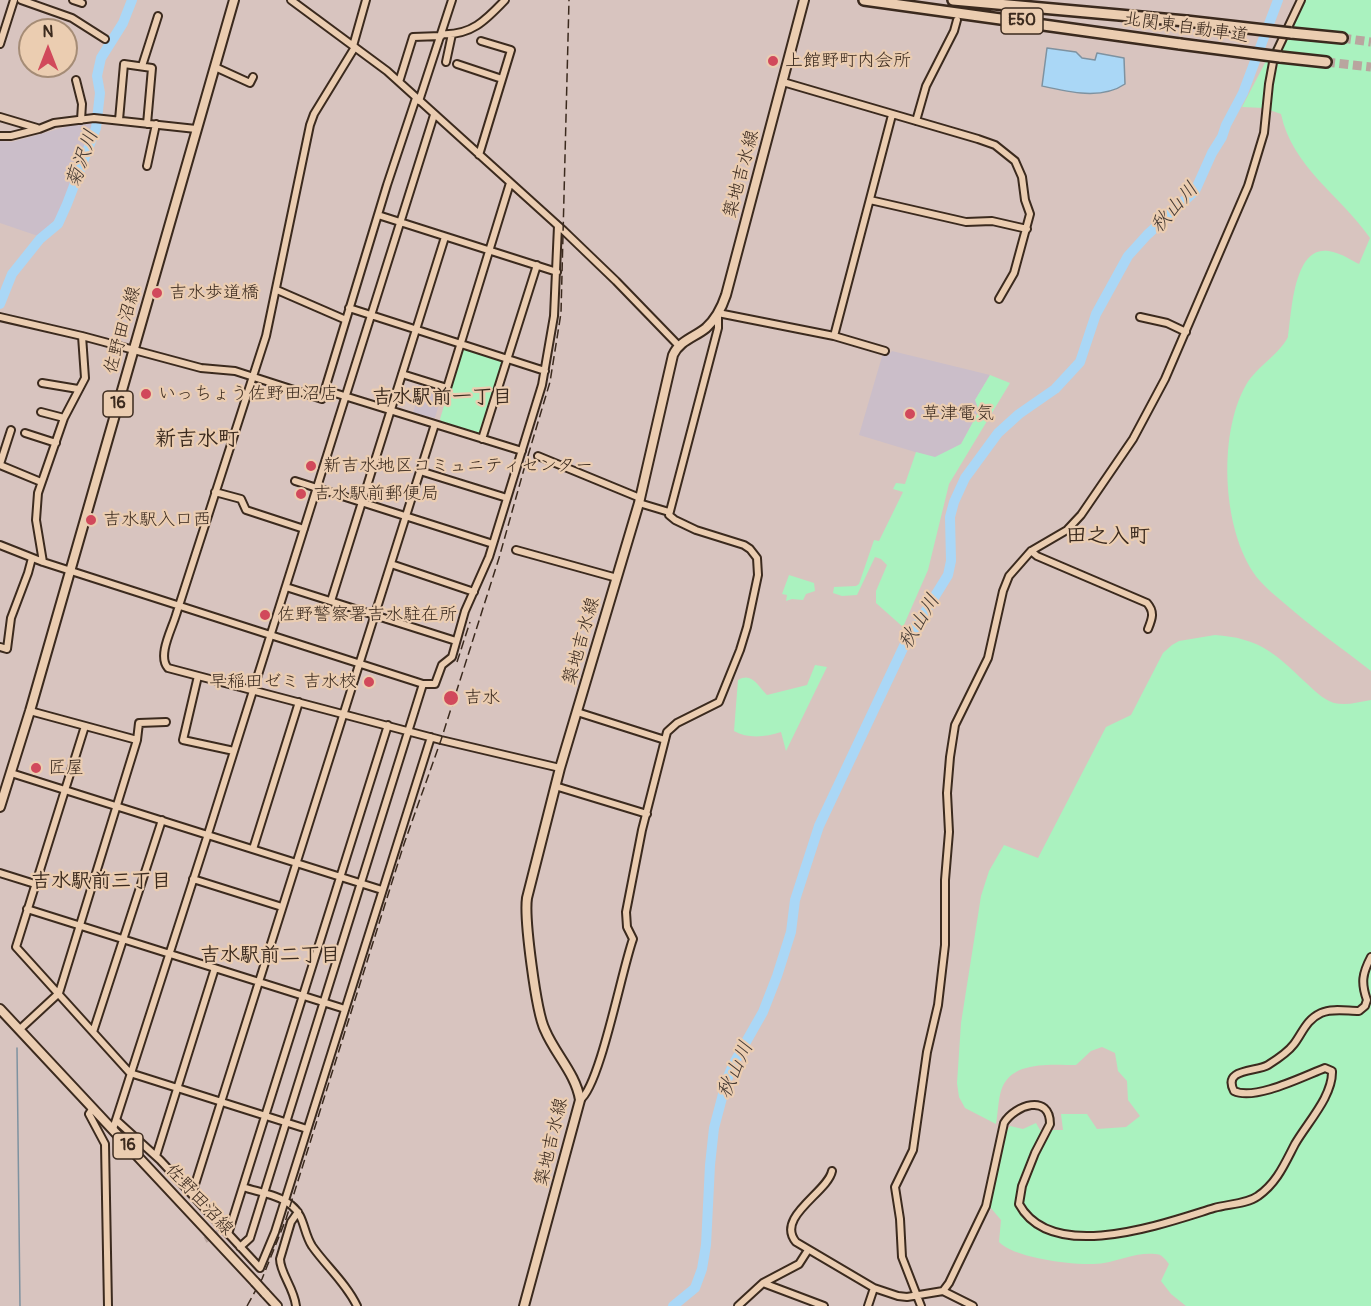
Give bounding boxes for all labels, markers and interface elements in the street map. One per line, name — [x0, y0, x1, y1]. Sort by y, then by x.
road number: E50 — [1001, 8, 1043, 34]
street label: 北関東自動車道 — [1122, 9, 1250, 47]
north arrow — [18, 18, 78, 78]
text: N — [43, 22, 53, 42]
place label: 上館野町内会所 — [785, 50, 911, 72]
marker: 上館野町内会所 — [766, 54, 780, 68]
water label: 菊沢川 — [61, 127, 105, 191]
street label: 築地吉水線 — [720, 128, 764, 220]
water label: 秋山川 — [1146, 178, 1204, 238]
place label: 吉水歩道橋 — [169, 282, 259, 304]
street label: 佐野田沼線 — [100, 284, 146, 376]
marker: 吉水歩道橋 — [150, 286, 164, 300]
place label: いっちょう佐野田沼店 — [158, 383, 338, 405]
district label: 吉水駅前一丁目 — [372, 386, 512, 410]
marker: いっちょう佐野田沼店 — [139, 387, 153, 401]
road number: 16 — [103, 391, 133, 417]
place label: 草津電気 — [922, 403, 994, 425]
marker: 草津電気 — [903, 407, 917, 421]
district label: 新吉水町 — [155, 427, 239, 453]
place label: 新吉水地区コミュニティセンター — [323, 455, 593, 477]
marker: 新吉水地区コミュニティセンター — [304, 459, 318, 473]
place label: 吉水駅前郵便局 — [313, 483, 439, 505]
marker: 吉水駅前郵便局 — [294, 487, 308, 501]
place label: 吉水駅入口西 — [103, 509, 211, 531]
marker: 吉水駅入口西 — [84, 513, 98, 527]
district label: 田之入町 — [1066, 524, 1150, 550]
water label: 秋山川 — [894, 590, 946, 654]
street label: 築地吉水線 — [559, 595, 605, 687]
place label: 佐野警察署吉水駐在所 — [277, 604, 457, 626]
marker: 佐野警察署吉水駐在所 — [258, 608, 272, 622]
place label: 早稲田ゼミ 吉水校 — [209, 671, 357, 693]
marker: 早稲田ゼミ 吉水校 — [362, 675, 376, 689]
place label: 吉水 — [464, 687, 500, 709]
marker: 吉水 — [442, 689, 460, 707]
place label: 匠屋 — [48, 757, 84, 779]
marker: 匠屋 — [29, 761, 43, 775]
district label: 吉水駅前三丁目 — [31, 870, 171, 894]
district label: 吉水駅前二丁目 — [200, 944, 340, 968]
water label: 秋山川 — [713, 1038, 759, 1102]
street label: 築地吉水線 — [531, 1096, 573, 1188]
road number: 16 — [113, 1133, 143, 1159]
street label: 佐野田沼線 — [160, 1160, 238, 1240]

